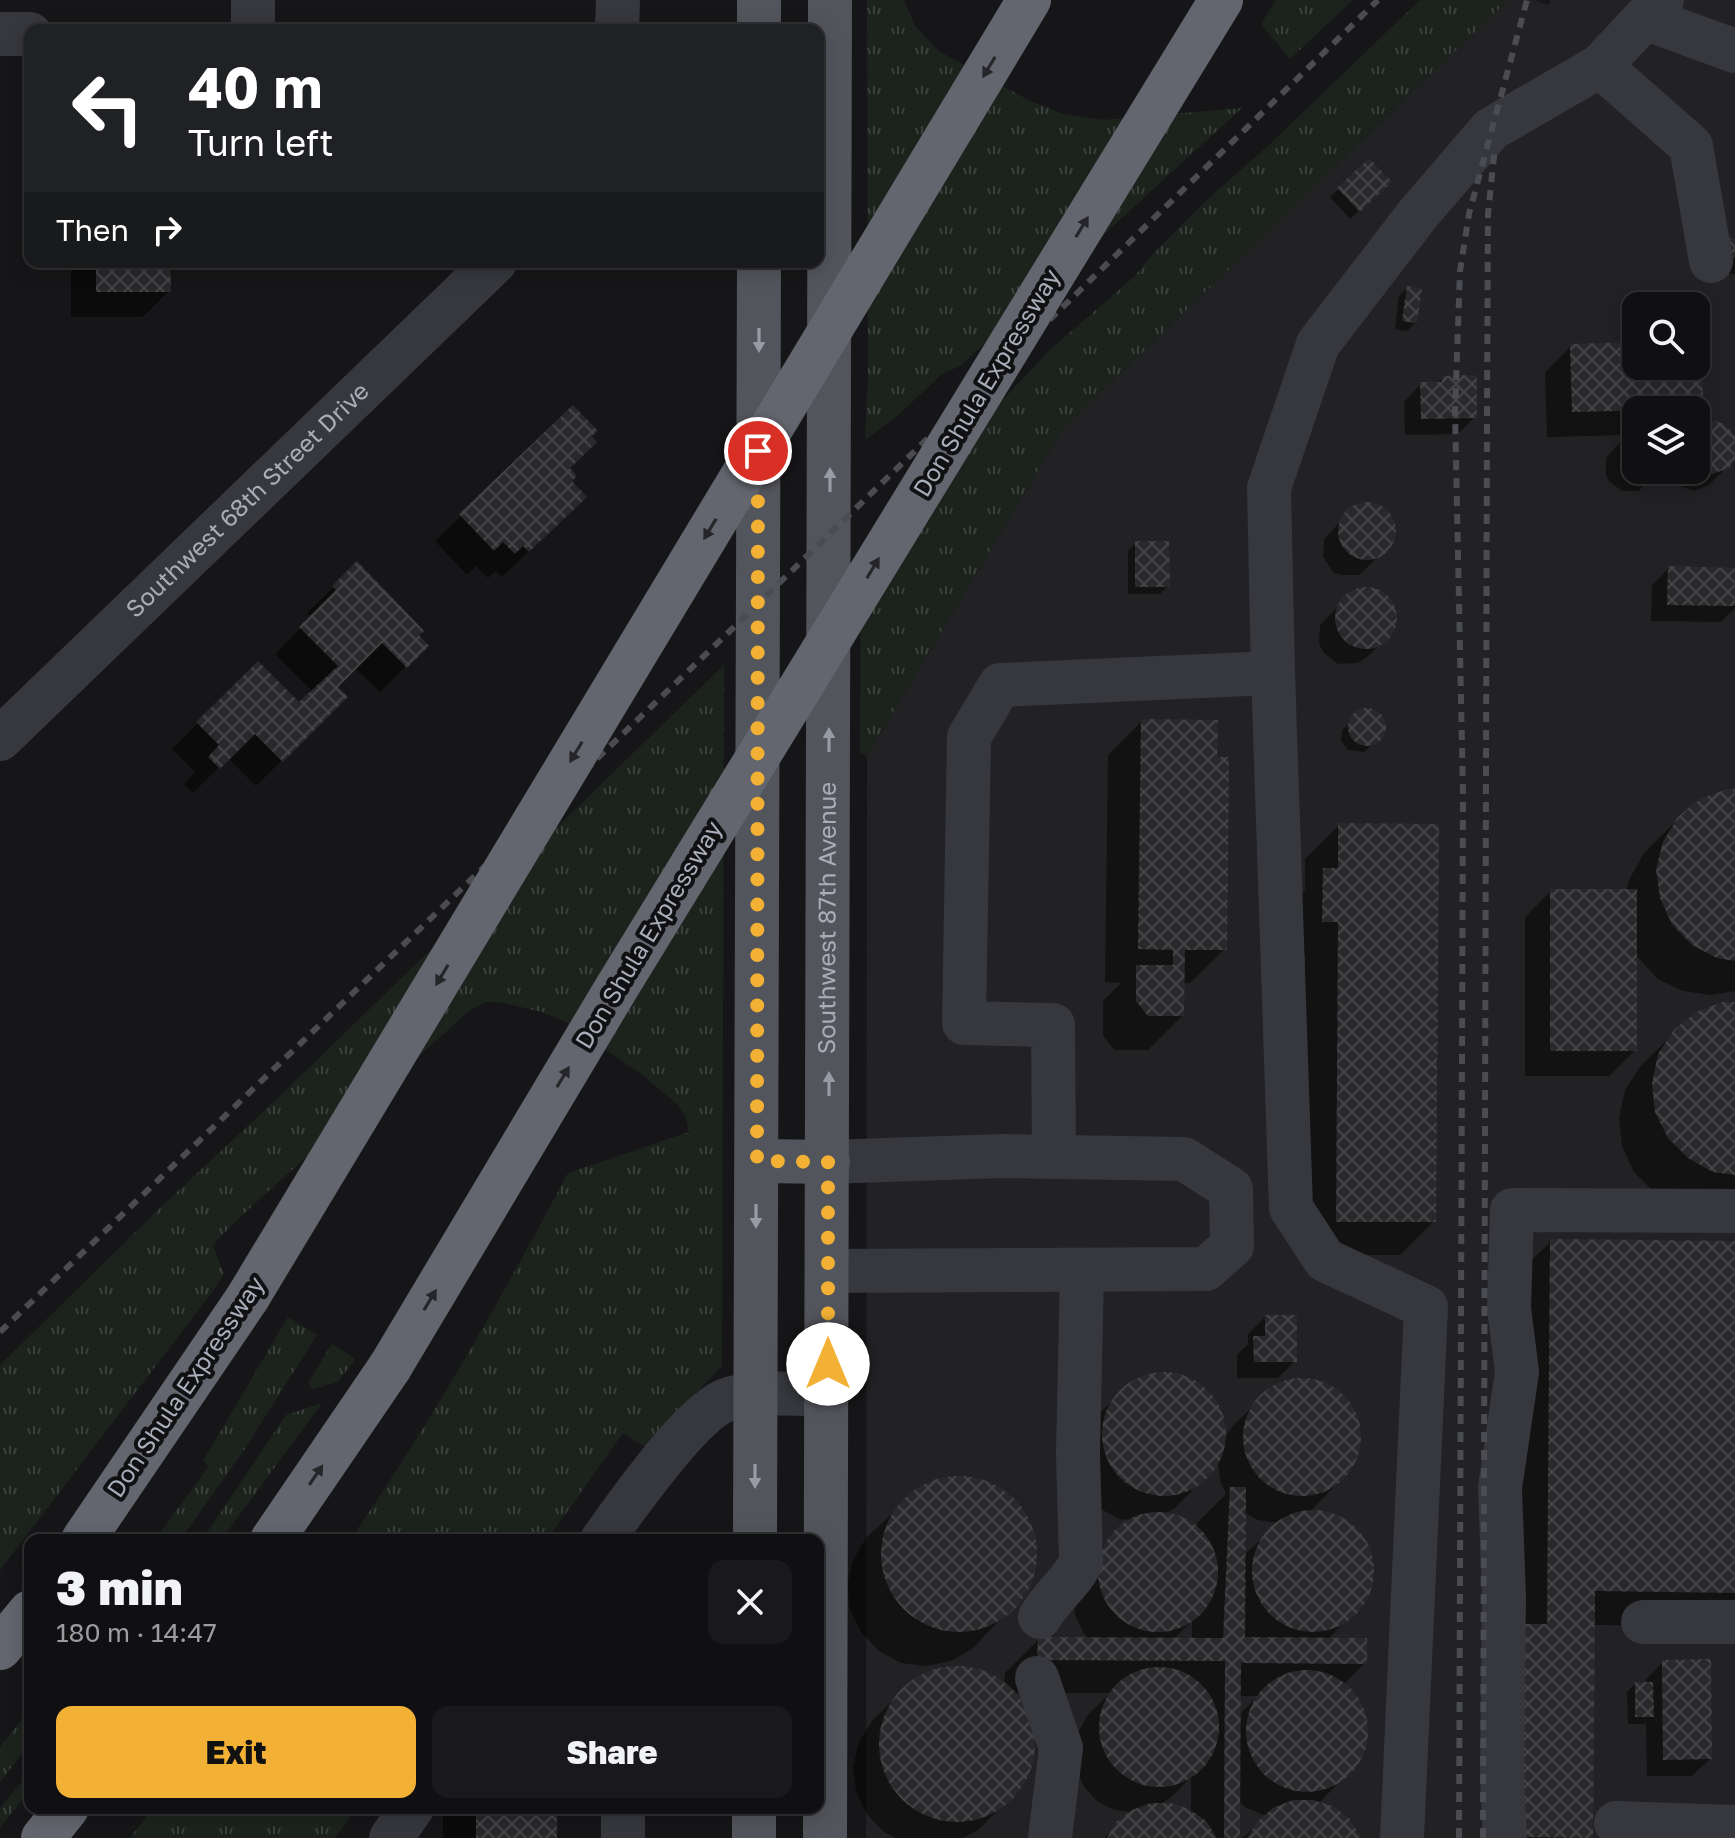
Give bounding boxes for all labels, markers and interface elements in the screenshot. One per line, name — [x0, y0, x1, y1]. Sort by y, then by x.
text: 40 m — [188, 53, 322, 120]
icon: left — [56, 56, 160, 160]
one-way arrow — [982, 56, 996, 78]
text: Turn left — [188, 121, 334, 164]
icon: right — [145, 208, 189, 252]
text: Then — [56, 212, 129, 248]
one-way arrow — [1075, 216, 1089, 238]
street label: Don Shula Expressway — [906, 263, 1065, 501]
map controls — [1622, 292, 1710, 484]
button: search — [1622, 292, 1710, 380]
one-way arrow — [752, 328, 765, 353]
street label: Southwest 68th Street Drive — [119, 376, 374, 623]
button: layers — [1622, 396, 1710, 484]
pin — [724, 417, 792, 485]
icon: arrive — [736, 429, 780, 473]
one-way arrow — [824, 467, 836, 492]
one-way arrow — [703, 518, 717, 540]
one-way arrow — [866, 557, 880, 579]
one-way arrow — [823, 727, 835, 752]
one-way arrow — [569, 741, 583, 763]
street label: Southwest 87th Avenue — [811, 782, 841, 1054]
street label: Don Shula Expressway — [568, 815, 727, 1053]
one-way arrow — [435, 964, 449, 986]
one-way arrow — [556, 1066, 570, 1088]
one-way arrow — [823, 1071, 835, 1096]
one-way arrow — [750, 1204, 762, 1229]
street label: Don Shula Expressway — [100, 1270, 270, 1502]
one-way arrow — [423, 1289, 437, 1311]
position arrow — [786, 1322, 870, 1406]
one-way arrow — [749, 1464, 761, 1489]
one-way arrow — [308, 1465, 323, 1486]
text: 3 min — [56, 1558, 183, 1616]
button: close — [708, 1560, 792, 1644]
text: 180 m · 14:47 — [56, 1617, 217, 1648]
button: Exit — [56, 1706, 416, 1798]
button: Share — [432, 1706, 792, 1798]

